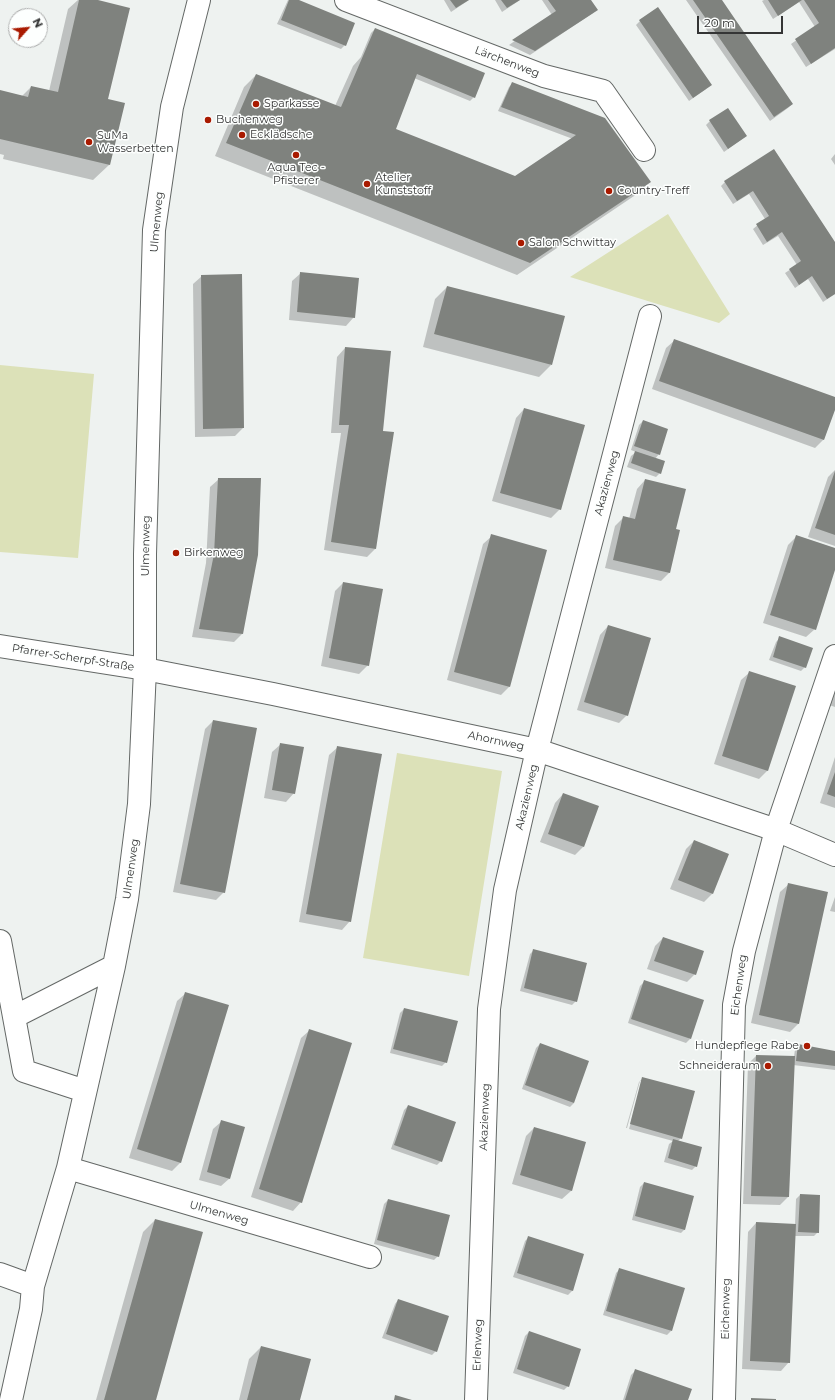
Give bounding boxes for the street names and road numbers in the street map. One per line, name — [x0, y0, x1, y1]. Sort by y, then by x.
street label: Lärchenweg — [473, 44, 541, 80]
street label: Ulmenweg — [148, 191, 166, 253]
street label: Akazienweg — [592, 449, 622, 517]
street label: Ulmenweg — [139, 515, 153, 577]
street label: Pfarrer-Scherpf-Straße — [11, 642, 135, 674]
street label: Ahornweg — [466, 729, 526, 753]
street label: Akazienweg — [513, 763, 541, 831]
street label: Ulmenweg — [120, 838, 142, 900]
street label: Eichenweg — [728, 954, 750, 1016]
street label: Akazienweg — [477, 1083, 493, 1151]
street label: Ulmenweg — [188, 1198, 250, 1228]
street label: Eichenweg — [719, 1278, 733, 1340]
street label: Erlenweg — [470, 1319, 486, 1371]

